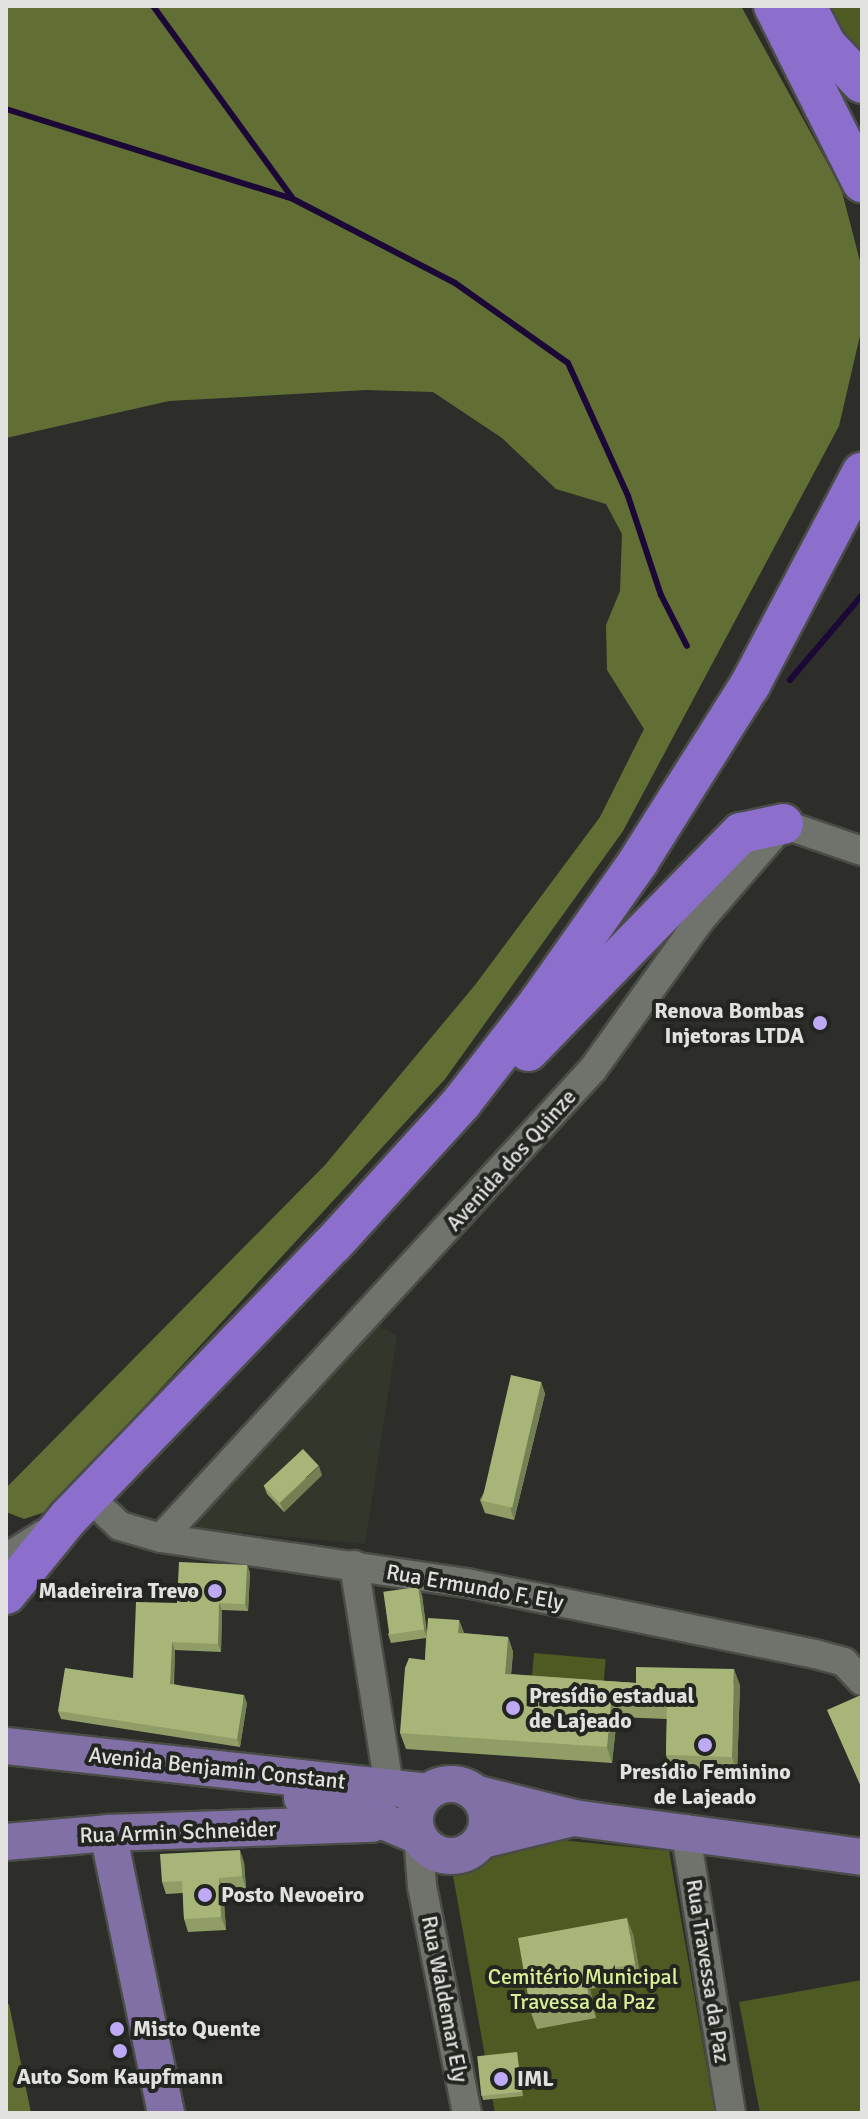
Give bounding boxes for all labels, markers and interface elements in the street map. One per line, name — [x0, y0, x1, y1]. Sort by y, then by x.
place label: Renova Bombas Injetoras LTDA — [654, 997, 804, 1048]
marker: Renova Bombas Injetoras LTDA — [811, 1014, 829, 1032]
street label: Avenida dos Quinze — [440, 1084, 582, 1236]
street label: Rua Ermundo F. Ely — [384, 1558, 566, 1616]
place label: Madeireira Trevo — [38, 1578, 199, 1604]
marker: Madeireira Trevo — [206, 1582, 224, 1600]
place label: Presídio estadual de Lajeado — [529, 1682, 694, 1734]
marker: Presídio estadual de Lajeado — [504, 1699, 522, 1717]
marker: Presídio Feminino de Lajeado — [696, 1736, 714, 1754]
street label: Avenida Benjamin Constant — [87, 1741, 347, 1795]
place label: Presídio Feminino de Lajeado — [619, 1758, 791, 1810]
street label: Rua Armin Schneider — [79, 1815, 277, 1849]
street label: Rua Travessa da Paz — [680, 1877, 736, 2065]
place label: Posto Nevoeiro — [221, 1882, 364, 1908]
marker: Posto Nevoeiro — [196, 1886, 214, 1904]
street label: Rua Waldemar Ely — [416, 1913, 474, 2085]
park label: Cemitério Municipal Travessa da Paz — [488, 1963, 678, 2014]
place label: Misto Quente — [133, 2016, 261, 2042]
marker: Misto Quente — [108, 2020, 126, 2038]
marker: Auto Som Kaupfmann — [111, 2042, 129, 2060]
place label: Auto Som Kaupfmann — [17, 2064, 223, 2090]
place label: IML — [517, 2066, 554, 2092]
marker: IML — [492, 2070, 510, 2088]

